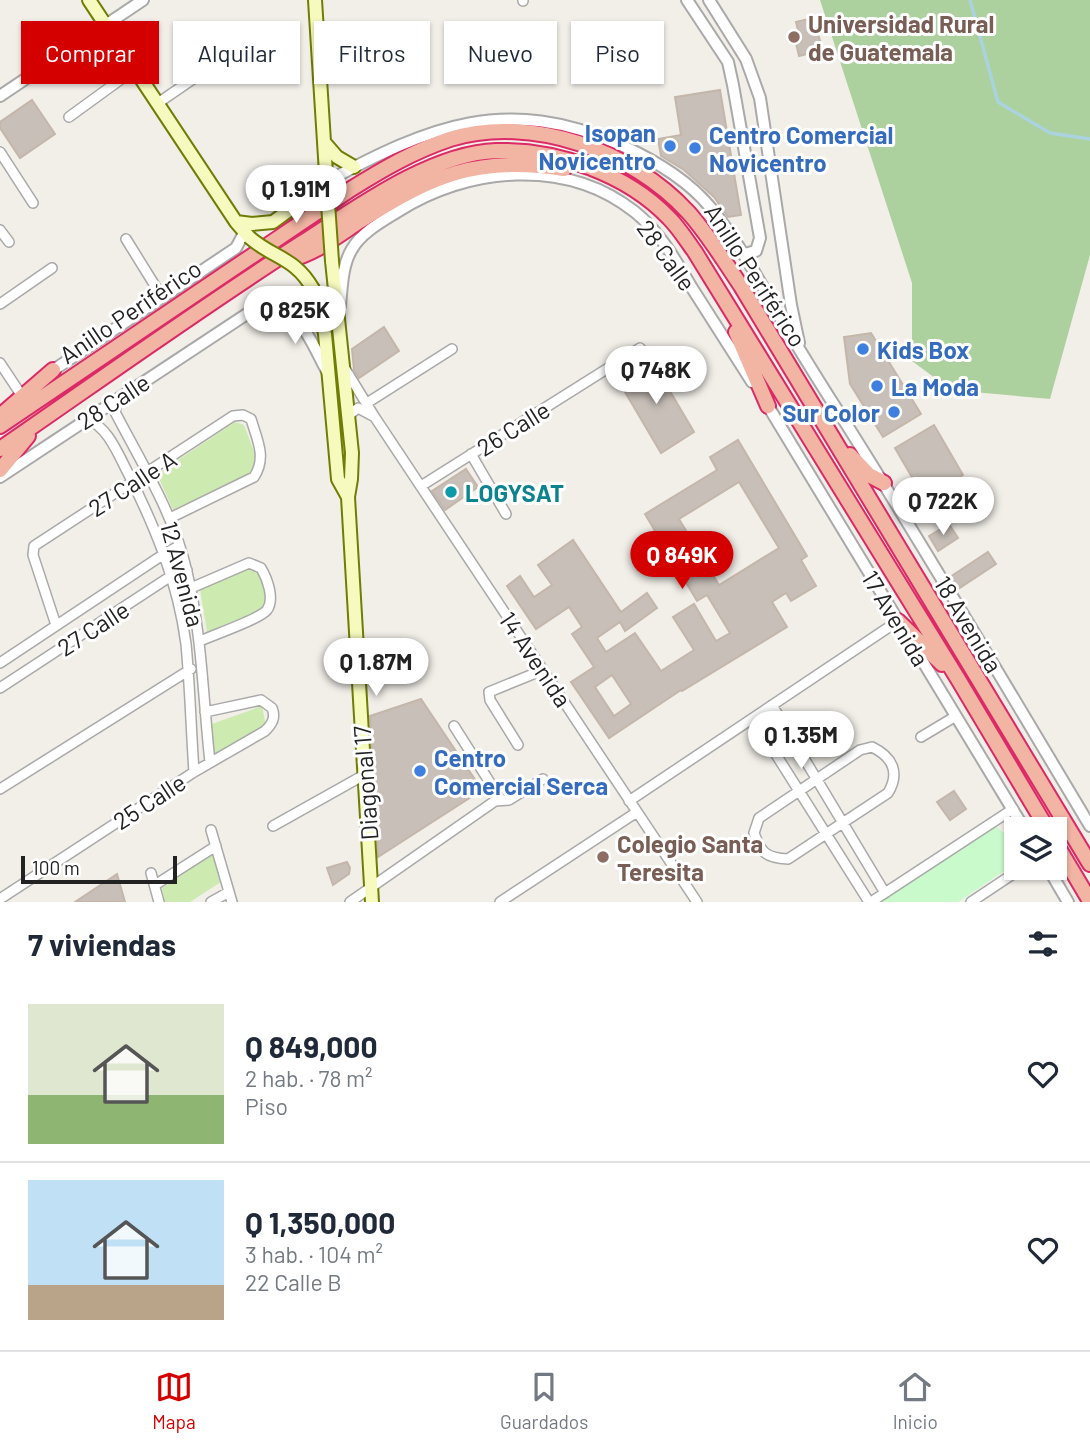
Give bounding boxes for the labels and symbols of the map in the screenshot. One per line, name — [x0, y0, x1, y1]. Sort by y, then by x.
place label: Universidad Rural de Guatemala — [808, 9, 994, 66]
marker: Universidad Rural de Guatemala — [786, 29, 802, 45]
place label: Isopan Novicentro — [538, 118, 656, 175]
place label: Centro Comercial Novicentro — [709, 120, 893, 177]
marker: Isopan Novicentro — [662, 138, 678, 154]
marker: Centro Comercial Novicentro — [687, 140, 703, 156]
pin: Q 1.91M — [231, 166, 361, 225]
street label: Anillo Periférico — [699, 198, 813, 352]
street label: 28 Calle — [632, 214, 702, 296]
street label: Anillo Periférico — [54, 253, 206, 369]
pin: Q 825K — [238, 286, 352, 346]
place label: Kids Box — [877, 335, 969, 364]
marker: Kids Box — [855, 341, 871, 357]
pin: Q 748K — [599, 346, 713, 406]
street label: 28 Calle — [71, 367, 155, 435]
place label: La Moda — [891, 372, 979, 401]
marker: La Moda — [869, 378, 885, 394]
street label: 26 Calle — [471, 394, 555, 462]
place label: Sur Color — [782, 398, 880, 427]
marker: Sur Color — [886, 404, 902, 420]
street label: 27 Calle A — [83, 444, 181, 522]
pin: Q 722K — [886, 477, 1000, 537]
place label: LOGYSAT — [465, 478, 564, 507]
marker: LOGYSAT — [443, 484, 459, 500]
street label: 12 Avenida — [155, 518, 211, 630]
pin: Q 849K — [625, 532, 739, 591]
street label: 17 Avenida — [856, 565, 936, 671]
street label: 18 Avenida — [929, 570, 1009, 678]
street label: 27 Calle — [52, 594, 134, 662]
street label: 14 Avenida — [494, 606, 578, 712]
pin: Q 1.87M — [311, 638, 441, 698]
pin: Q 1.35M — [736, 712, 866, 771]
street label: Diagonal 17 — [347, 725, 383, 841]
place label: Centro Comercial Serca — [434, 743, 608, 800]
marker: Centro Comercial Serca — [412, 763, 428, 779]
street label: 25 Calle — [107, 767, 191, 835]
place label: Colegio Santa Teresita — [617, 829, 763, 886]
marker: Colegio Santa Teresita — [595, 849, 611, 865]
scale bar — [21, 853, 177, 885]

